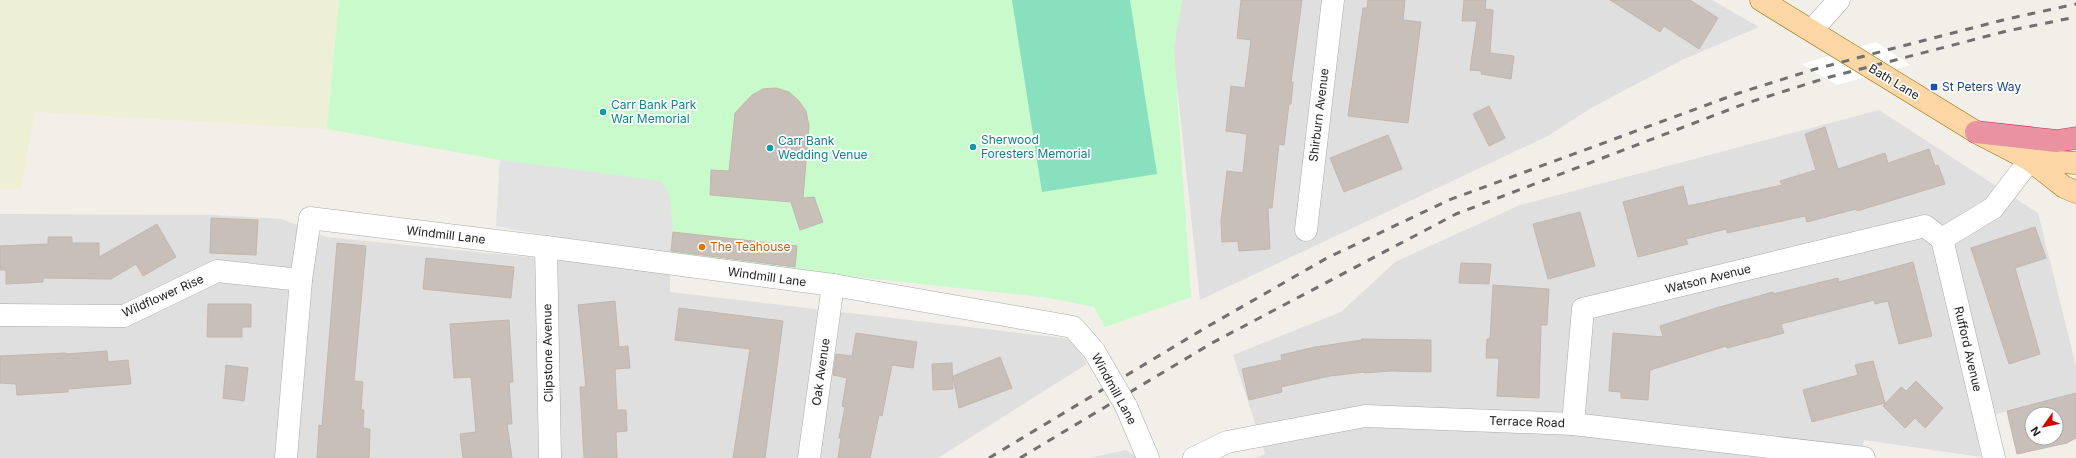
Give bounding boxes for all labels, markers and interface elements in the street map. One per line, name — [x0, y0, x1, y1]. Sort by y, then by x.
street label: Bath Lane — [1866, 61, 1922, 103]
street label: Shirburn Avenue — [1305, 67, 1332, 163]
place label: St Peters Way — [1942, 79, 2021, 94]
marker: St Peters Way — [1929, 82, 1939, 92]
place label: Carr Bank Park War Memorial — [611, 97, 697, 126]
marker: Carr Bank Park War Memorial — [598, 107, 608, 117]
place label: Sherwood Foresters Memorial — [981, 132, 1090, 161]
place label: Carr Bank Wedding Venue — [778, 133, 867, 162]
marker: Sherwood Foresters Memorial — [968, 142, 978, 152]
marker: Carr Bank Wedding Venue — [765, 143, 775, 153]
street label: Windmill Lane — [406, 222, 486, 247]
place label: The Teahouse — [710, 239, 791, 254]
marker: The Teahouse — [697, 242, 707, 252]
street label: Watson Avenue — [1663, 261, 1752, 296]
street label: Windmill Lane — [727, 264, 807, 289]
street label: Wildflower Rise — [120, 271, 206, 320]
street label: Clipstone Avenue — [539, 303, 556, 403]
street label: Rufford Avenue — [1951, 305, 1986, 393]
street label: Oak Avenue — [808, 337, 833, 407]
street label: Windmill Lane — [1089, 350, 1140, 427]
north arrow — [2024, 406, 2064, 446]
street label: Terrace Road — [1489, 413, 1565, 430]
text: N — [2027, 424, 2044, 439]

